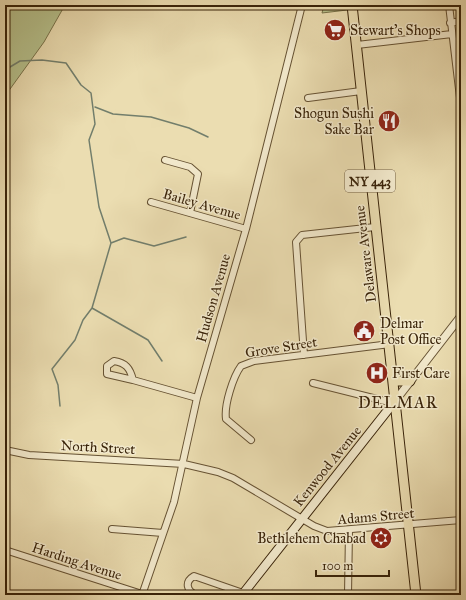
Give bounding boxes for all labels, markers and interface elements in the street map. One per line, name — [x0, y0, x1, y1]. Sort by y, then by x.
supermarket icon: Stewart's Shops — [322, 17, 348, 43]
place label: Stewart's Shops — [350, 22, 441, 39]
place label: Shogun Sushi Sake Bar — [294, 105, 375, 138]
restaurant icon: Shogun Sushi Sake Bar — [376, 108, 402, 134]
road number: NY 443 — [345, 170, 395, 192]
street label: Bailey Avenue — [161, 185, 243, 224]
street label: Delaware Avenue — [351, 204, 380, 303]
street label: Hudson Avenue — [193, 252, 234, 344]
place label: Delmar Post Office — [380, 315, 442, 348]
public building icon: Delmar Post Office — [351, 318, 377, 344]
street label: Grove Street — [244, 333, 318, 362]
hospital icon: First Care — [364, 360, 390, 386]
place label: First Care — [392, 365, 450, 382]
district label: DELMAR — [358, 393, 438, 412]
street label: Kenwood Avenue — [290, 423, 365, 510]
street label: North Street — [60, 437, 136, 458]
street label: Adams Street — [336, 505, 415, 528]
synagogue icon: Bethlehem Chabad — [368, 525, 394, 551]
place label: Bethlehem Chabad — [257, 530, 366, 547]
street label: Harding Avenue — [30, 539, 124, 584]
scale bar — [316, 552, 389, 578]
text: 100 m — [322, 559, 353, 573]

